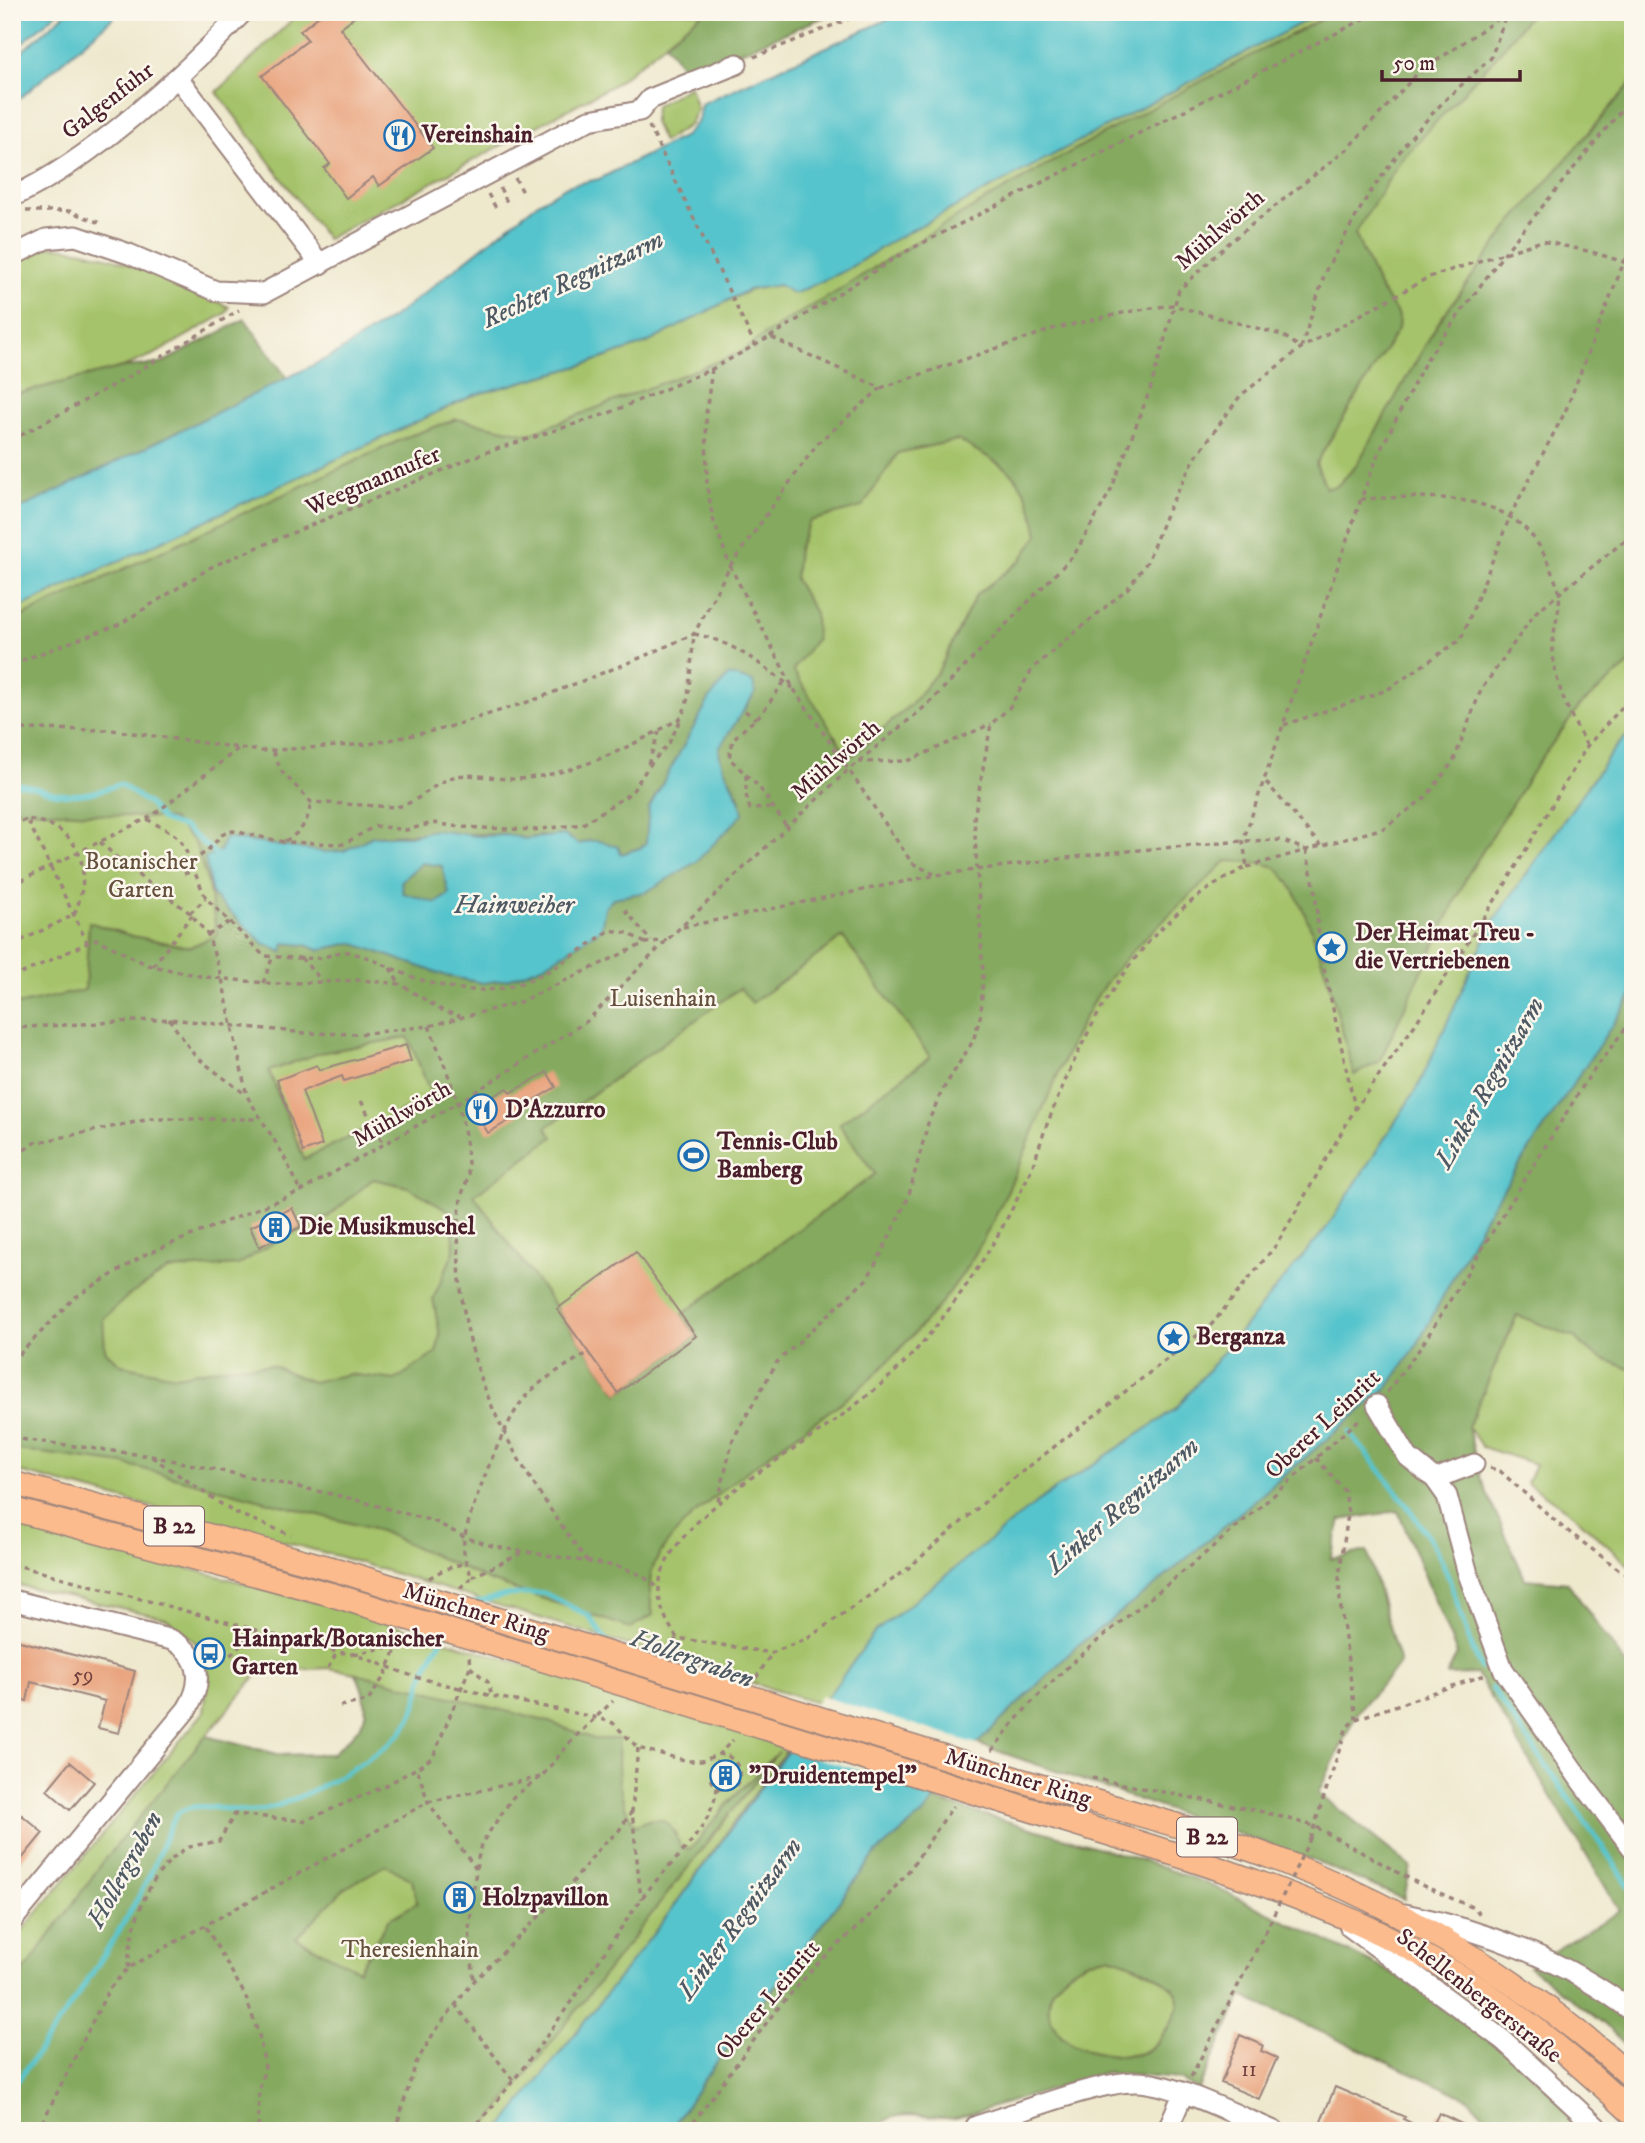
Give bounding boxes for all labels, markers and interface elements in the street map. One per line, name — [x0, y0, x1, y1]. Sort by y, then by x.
scale bar — [1382, 38, 1521, 82]
text: 50 m — [1393, 51, 1435, 77]
street label: Galgenfuhr — [56, 56, 160, 146]
restaurant icon: Vereinshain — [382, 118, 416, 152]
place label: Vereinshain — [421, 120, 533, 150]
street label: Mühlwörth — [1169, 183, 1271, 277]
water label: Rechter Regnitzarm — [476, 223, 669, 337]
street label: Weegmannufer — [300, 439, 445, 523]
street label: Mühlwörth — [785, 713, 887, 807]
park label: Botanischer Garten — [84, 847, 198, 905]
water label: Hainweiher — [453, 889, 576, 922]
place label: Der Heimat Treu - die Vertriebenen — [1355, 918, 1535, 976]
place icon: Der Heimat Treu - die Vertriebenen — [1315, 930, 1349, 964]
park label: Luisenhain — [609, 984, 717, 1014]
water label: Linker Regnitzarm — [1427, 992, 1552, 1176]
street label: Mühlwörth — [347, 1074, 457, 1154]
restaurant icon: D'Azzurro — [465, 1093, 499, 1127]
place label: D'Azzurro — [505, 1095, 606, 1125]
place label: Tennis-Club Bamberg — [716, 1127, 838, 1185]
sports icon: Tennis-Club Bamberg — [677, 1139, 711, 1173]
building icon: Die Musikmuschel — [259, 1210, 293, 1244]
place label: Die Musikmuschel — [299, 1212, 476, 1242]
place icon: Berganza — [1156, 1320, 1190, 1354]
place label: Berganza — [1196, 1322, 1286, 1352]
street label: Oberer Leinritt — [1259, 1363, 1387, 1485]
water label: Linker Regnitzarm — [1038, 1431, 1206, 1583]
road number: B 22 — [144, 1506, 204, 1546]
street label: Münchner Ring — [399, 1576, 553, 1649]
water label: Hollergraben — [625, 1621, 758, 1696]
place label: Hainpark/Botanischer Garten — [232, 1624, 445, 1682]
bus stop icon: Hainpark/Botanischer Garten — [192, 1636, 226, 1670]
house number: 59 — [73, 1663, 93, 1689]
street label: Münchner Ring — [941, 1742, 1095, 1815]
building icon: "Druidentempel" — [709, 1759, 743, 1793]
place label: "Druidentempel" — [749, 1761, 917, 1791]
water label: Hollergraben — [79, 1806, 170, 1935]
road number: B 22 — [1177, 1818, 1237, 1856]
water label: Linker Regnitzarm — [669, 1832, 810, 2008]
building icon: Holzpavillon — [442, 1881, 476, 1915]
place label: Holzpavillon — [482, 1883, 609, 1913]
street label: Schellenbergerstraße — [1390, 1922, 1568, 2070]
street label: Oberer Leinritt — [709, 1934, 827, 2066]
park label: Theresienhain — [341, 1935, 479, 1965]
house number: 11 — [1241, 2057, 1257, 2083]

